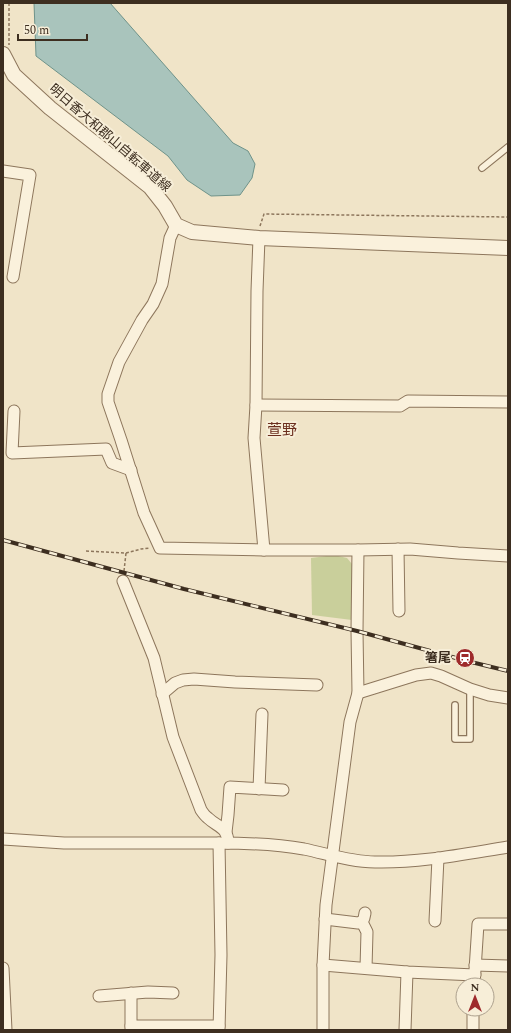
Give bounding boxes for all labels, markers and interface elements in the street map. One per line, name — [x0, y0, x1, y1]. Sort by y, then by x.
scale bar — [18, 16, 87, 42]
text: 50 m — [24, 21, 49, 40]
street label: 明日香大和郡山自転車道線 — [45, 79, 175, 197]
district label: 萱野 — [267, 419, 297, 442]
station icon: 箸尾 — [454, 647, 476, 669]
place label: 箸尾 — [425, 648, 451, 668]
north arrow — [455, 977, 495, 1017]
text: N — [471, 979, 480, 996]

